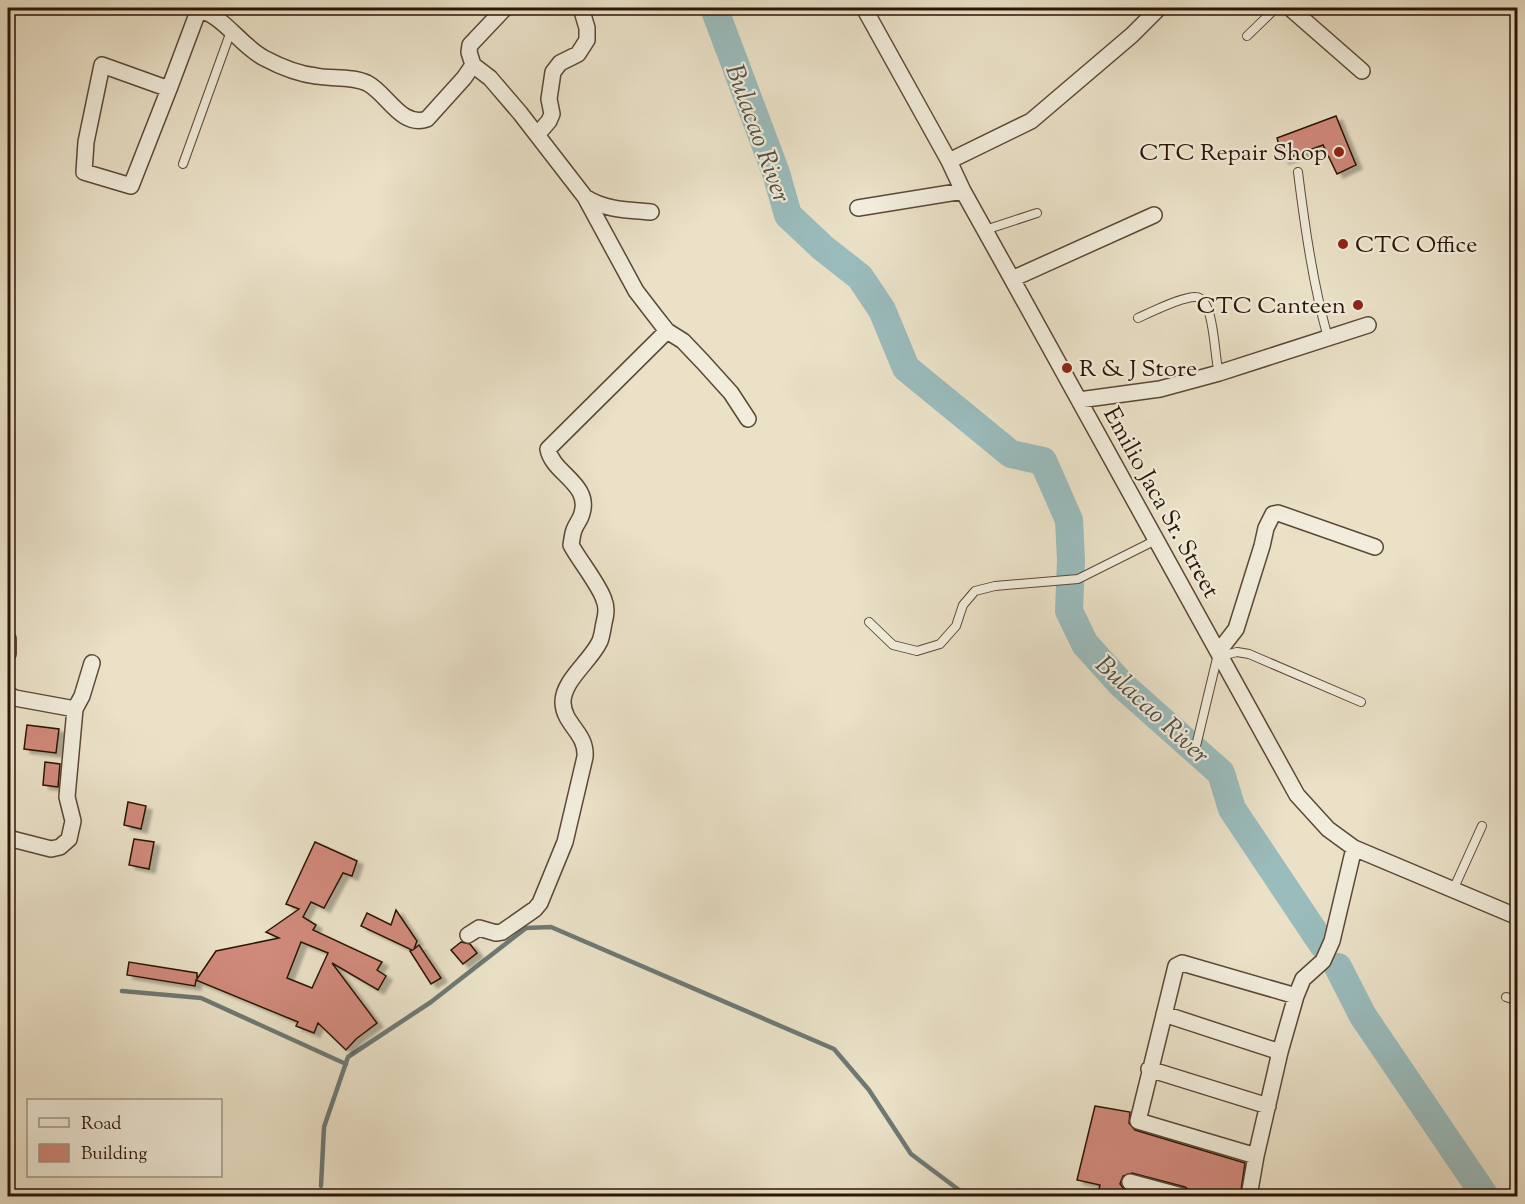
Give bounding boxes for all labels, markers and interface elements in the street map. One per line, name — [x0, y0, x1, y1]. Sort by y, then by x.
water label: Bulacao River — [715, 60, 799, 208]
place label: CTC Repair Shop — [1139, 137, 1327, 171]
marker: CTC Repair Shop — [1332, 145, 1346, 159]
place label: CTC Office — [1355, 229, 1478, 263]
marker: CTC Office — [1336, 237, 1350, 251]
place label: CTC Canteen — [1197, 290, 1346, 324]
marker: CTC Canteen — [1351, 298, 1365, 312]
place label: R & J Store — [1079, 353, 1197, 387]
marker: R & J Store — [1060, 361, 1074, 375]
street label: Emilio Jaca Sr. Street — [1094, 401, 1227, 605]
water label: Bulacao River — [1086, 648, 1217, 774]
legend — [27, 1099, 222, 1177]
text: Road — [81, 1112, 121, 1138]
text: Building — [81, 1142, 147, 1168]

